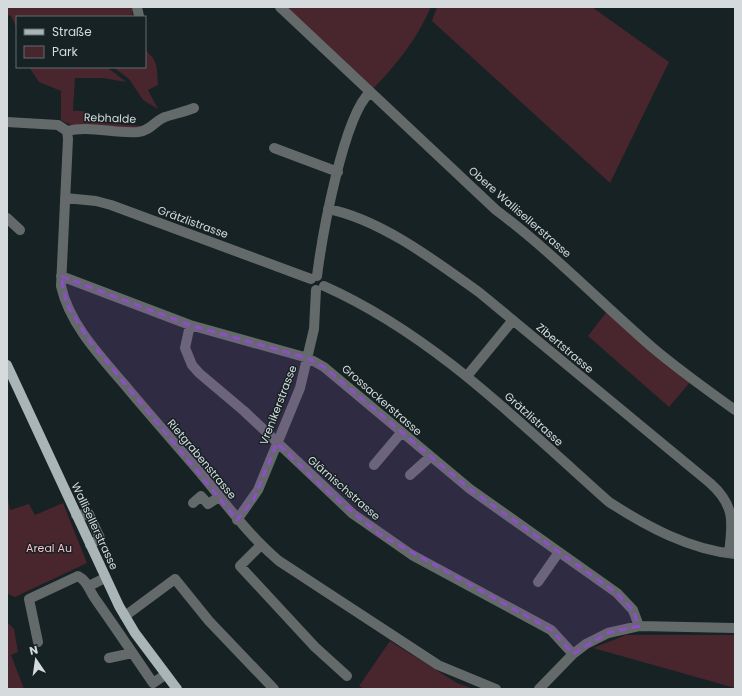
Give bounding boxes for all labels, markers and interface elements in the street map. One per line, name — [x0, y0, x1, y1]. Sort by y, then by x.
legend — [16, 16, 146, 68]
text: Straße — [52, 23, 92, 40]
text: Park — [52, 43, 79, 60]
street label: Rebhalde — [84, 109, 137, 127]
street label: Obere Wallisellerstrasse — [465, 163, 575, 261]
street label: Grätzlistrasse — [155, 202, 231, 242]
street label: Zibertstrasse — [533, 319, 597, 377]
street label: Grossackerstrasse — [338, 361, 426, 439]
street label: Vrenikerstrasse — [255, 363, 301, 447]
street label: Grätzlistrasse — [501, 388, 567, 450]
street label: Rietgrabenstrasse — [164, 416, 240, 503]
street label: Glärnischstrasse — [304, 452, 384, 524]
street label: Wallisellerstrasse — [68, 480, 122, 572]
park label: Areal Au — [26, 540, 72, 556]
north arrow — [16, 640, 56, 680]
text: N — [28, 642, 40, 659]

